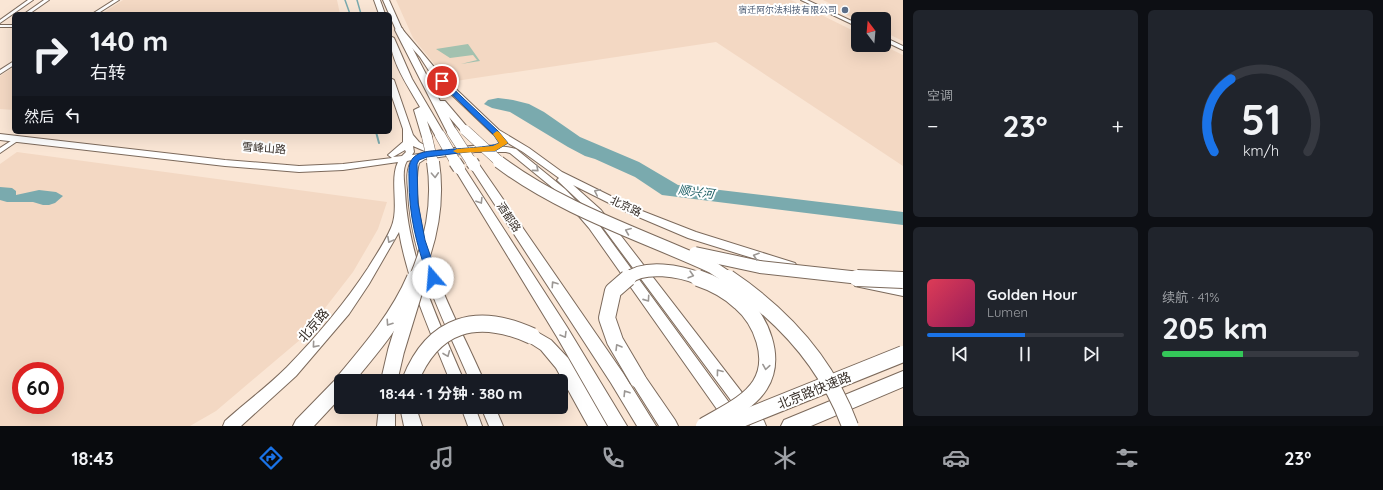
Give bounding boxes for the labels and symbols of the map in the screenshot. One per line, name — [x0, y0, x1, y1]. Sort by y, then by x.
place label: 宿迁阿尔法科技有限公司 — [738, 4, 837, 15]
marker: 宿迁阿尔法科技有限公司 — [840, 5, 850, 15]
north arrow — [851, 12, 891, 52]
pin — [425, 64, 459, 98]
street label: 雪峰山路 — [242, 139, 286, 157]
one-way arrow — [531, 164, 539, 171]
one-way arrow — [431, 172, 439, 178]
water label: 顺兴河 — [677, 182, 717, 201]
one-way arrow — [593, 190, 601, 197]
street label: 北京路 — [608, 193, 644, 219]
one-way arrow — [475, 197, 483, 204]
street label: 酒都路 — [494, 199, 524, 235]
one-way arrow — [624, 227, 631, 235]
one-way arrow — [388, 235, 395, 243]
one-way arrow — [753, 252, 760, 261]
position arrow — [412, 257, 454, 299]
one-way arrow — [687, 270, 694, 279]
one-way arrow — [552, 282, 559, 289]
one-way arrow — [642, 295, 650, 302]
street label: 北京路 — [294, 305, 332, 345]
one-way arrow — [387, 318, 394, 325]
one-way arrow — [559, 331, 567, 338]
one-way arrow — [312, 340, 319, 348]
one-way arrow — [616, 344, 623, 351]
one-way arrow — [442, 351, 450, 358]
speed limit sign: 60 — [12, 362, 64, 414]
one-way arrow — [762, 363, 771, 370]
street label: 北京路快速路 — [775, 368, 853, 412]
one-way arrow — [717, 370, 724, 377]
one-way arrow — [623, 390, 631, 397]

